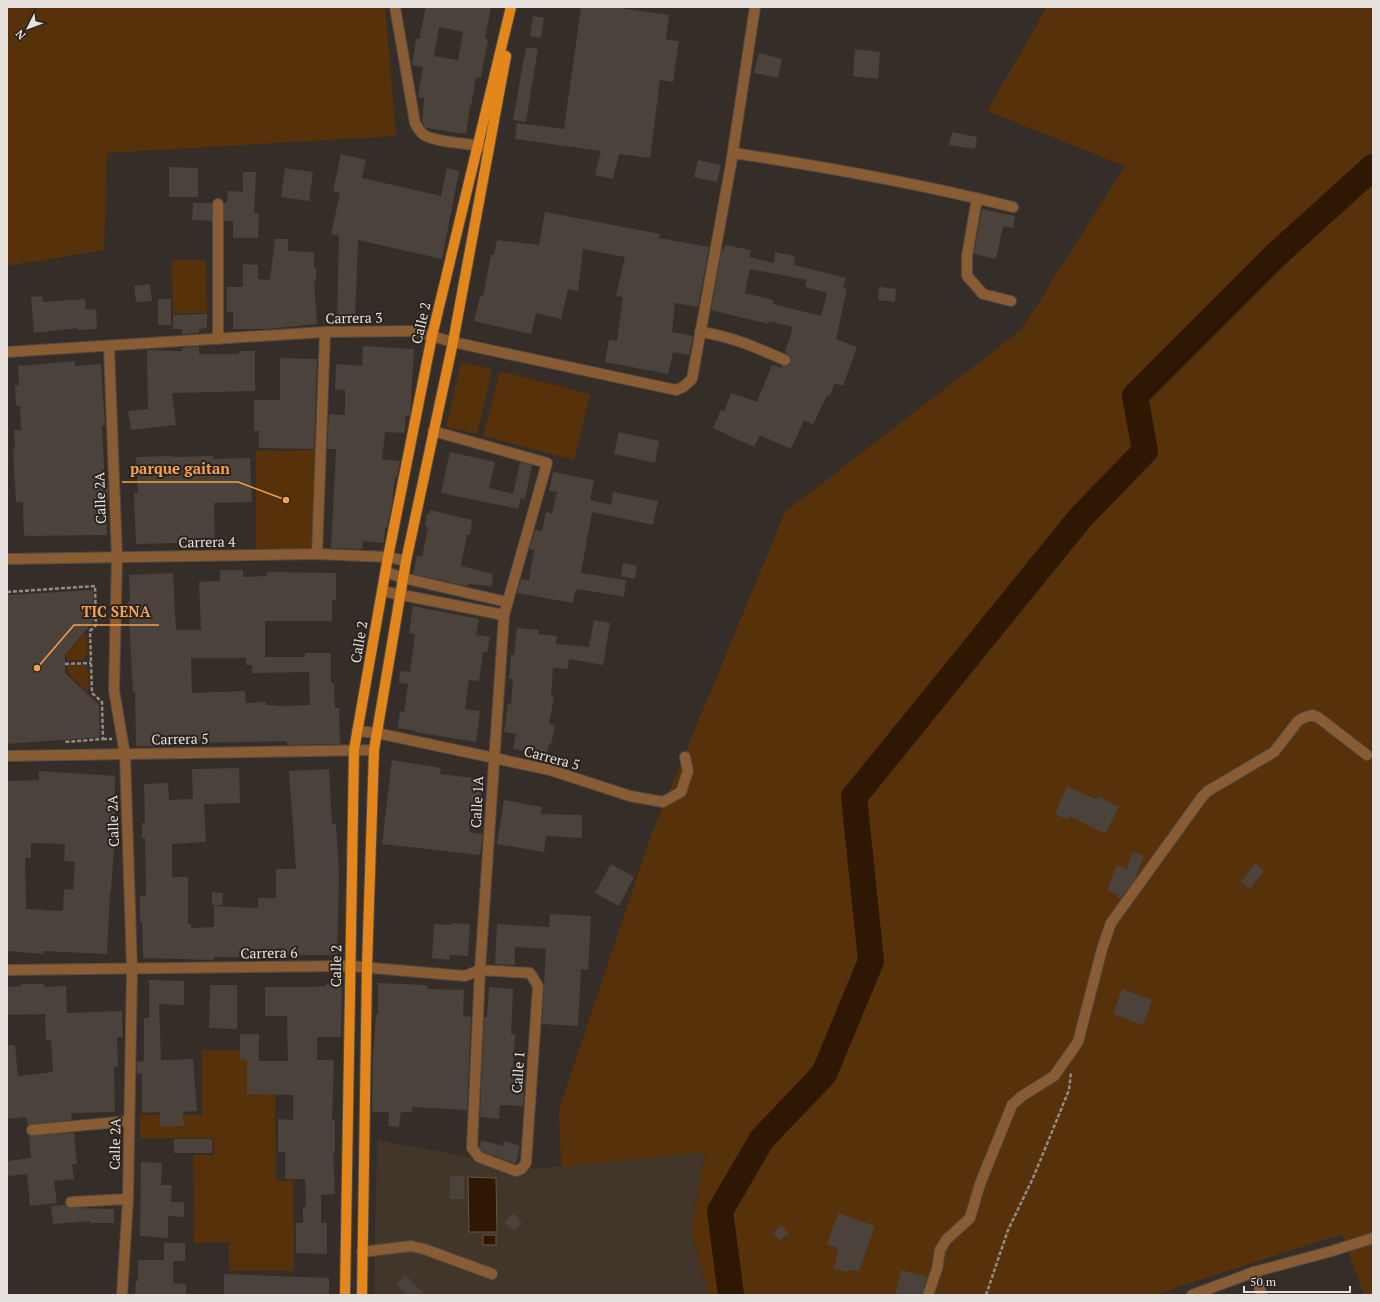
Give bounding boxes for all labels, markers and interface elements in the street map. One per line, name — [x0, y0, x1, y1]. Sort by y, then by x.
north arrow — [8, 8, 48, 48]
text: N — [12, 26, 29, 42]
street label: Calle 2 — [406, 300, 435, 346]
street label: Carrera 3 — [325, 308, 383, 327]
callout: parque gaitan — [122, 455, 238, 482]
text: parque gaitan — [130, 458, 230, 478]
street label: Calle 2A — [89, 471, 110, 524]
street label: Carrera 4 — [178, 531, 236, 551]
callout: TIC SENA — [74, 598, 159, 625]
text: TIC SENA — [81, 601, 151, 621]
street label: Calle 2 — [345, 619, 372, 664]
street label: Carrera 5 — [151, 729, 209, 748]
street label: Carrera 5 — [522, 741, 582, 774]
street label: Calle 1A — [466, 775, 487, 828]
street label: Calle 2A — [102, 794, 123, 847]
street label: Carrera 6 — [240, 942, 298, 962]
street label: Calle 2 — [326, 945, 345, 987]
street label: Calle 1 — [507, 1050, 528, 1094]
street label: Calle 2A — [105, 1117, 124, 1170]
scale bar — [1244, 1268, 1350, 1294]
text: 50 m — [1250, 1274, 1277, 1289]

